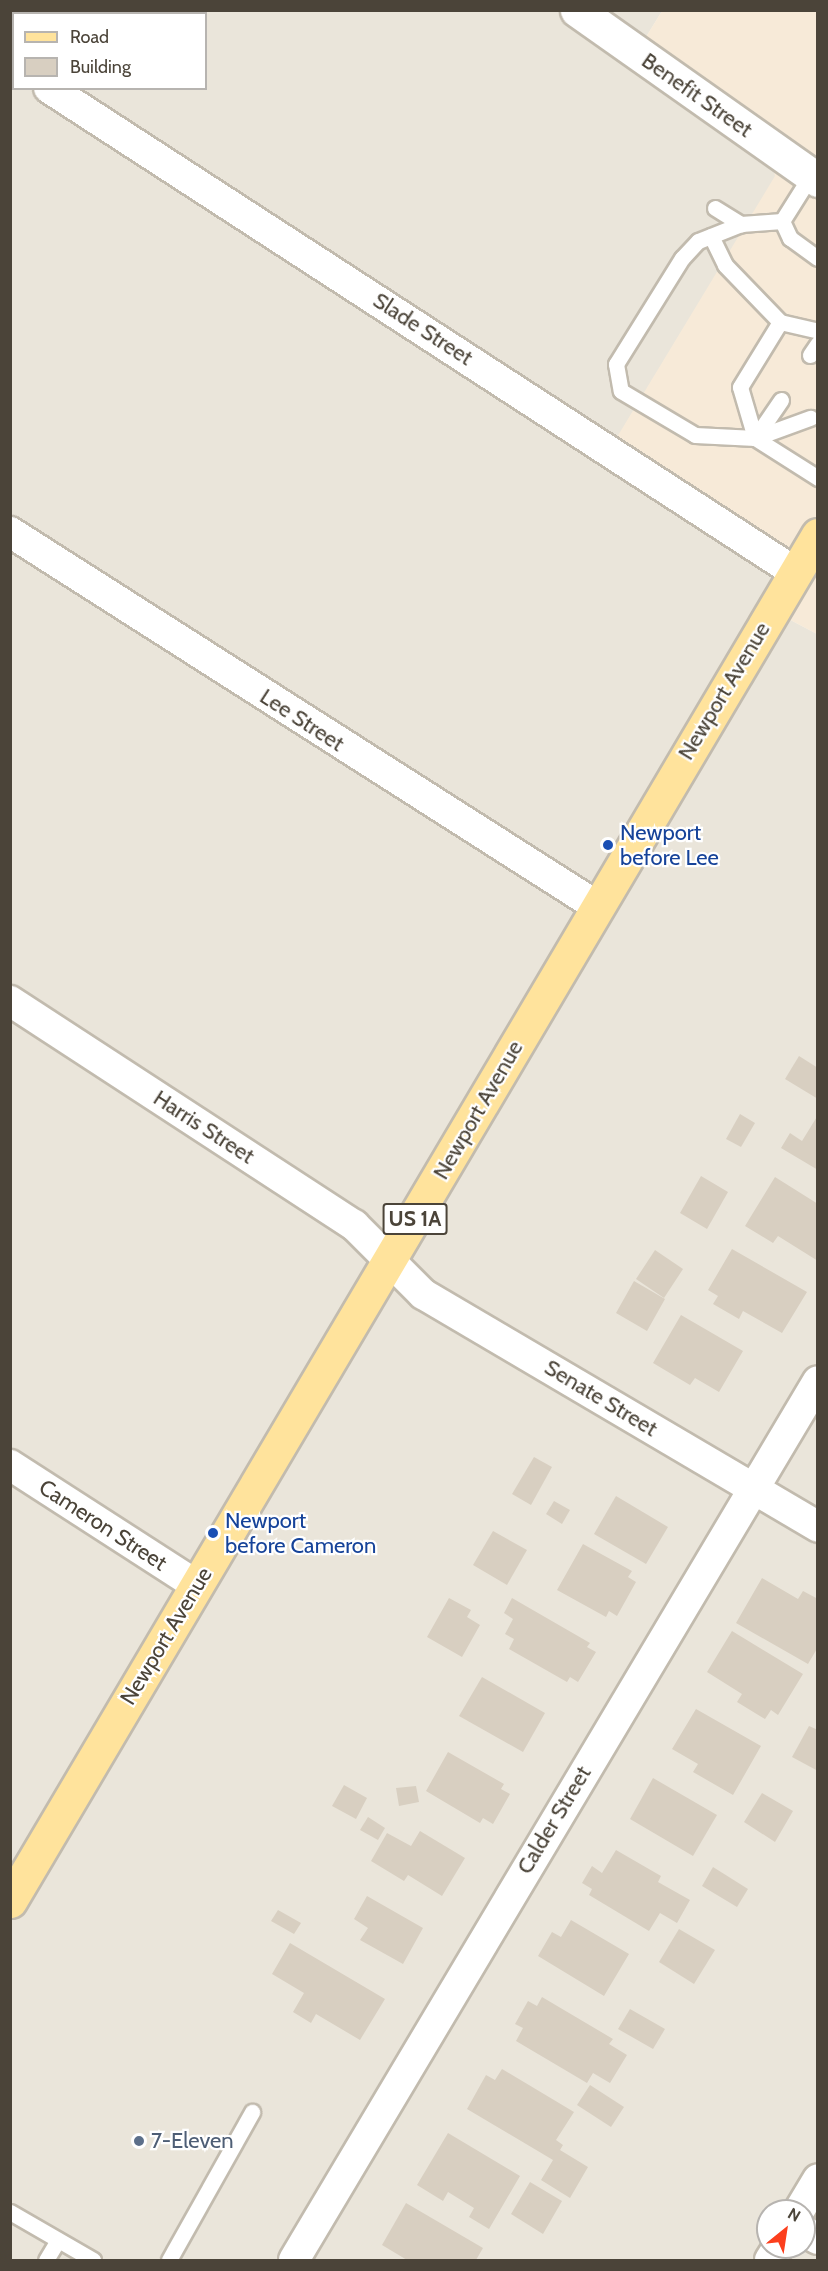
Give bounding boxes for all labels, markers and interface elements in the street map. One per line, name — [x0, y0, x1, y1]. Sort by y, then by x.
legend — [12, 12, 207, 90]
text: Road — [70, 26, 109, 48]
street label: Benefit Street — [637, 47, 757, 143]
text: Building — [70, 56, 131, 78]
street label: Slade Street — [368, 287, 478, 371]
street label: Newport Avenue — [673, 617, 775, 765]
street label: Lee Street — [255, 683, 349, 757]
place label: Newport before Lee — [620, 819, 719, 870]
marker: Newport before Lee — [601, 838, 615, 852]
street label: Newport Avenue — [428, 1036, 528, 1184]
street label: Harris Street — [149, 1085, 259, 1169]
road number: US 1A — [382, 1201, 448, 1237]
street label: Senate Street — [540, 1354, 662, 1442]
street label: Cameron Street — [34, 1474, 172, 1576]
place label: Newport before Cameron — [225, 1507, 376, 1558]
marker: Newport before Cameron — [206, 1526, 220, 1540]
street label: Newport Avenue — [115, 1562, 217, 1710]
street label: Calder Street — [511, 1761, 597, 1879]
place label: 7-Eleven — [151, 2128, 234, 2154]
marker: 7-Eleven — [132, 2134, 146, 2148]
north arrow — [756, 2199, 816, 2259]
text: N — [785, 2204, 804, 2226]

